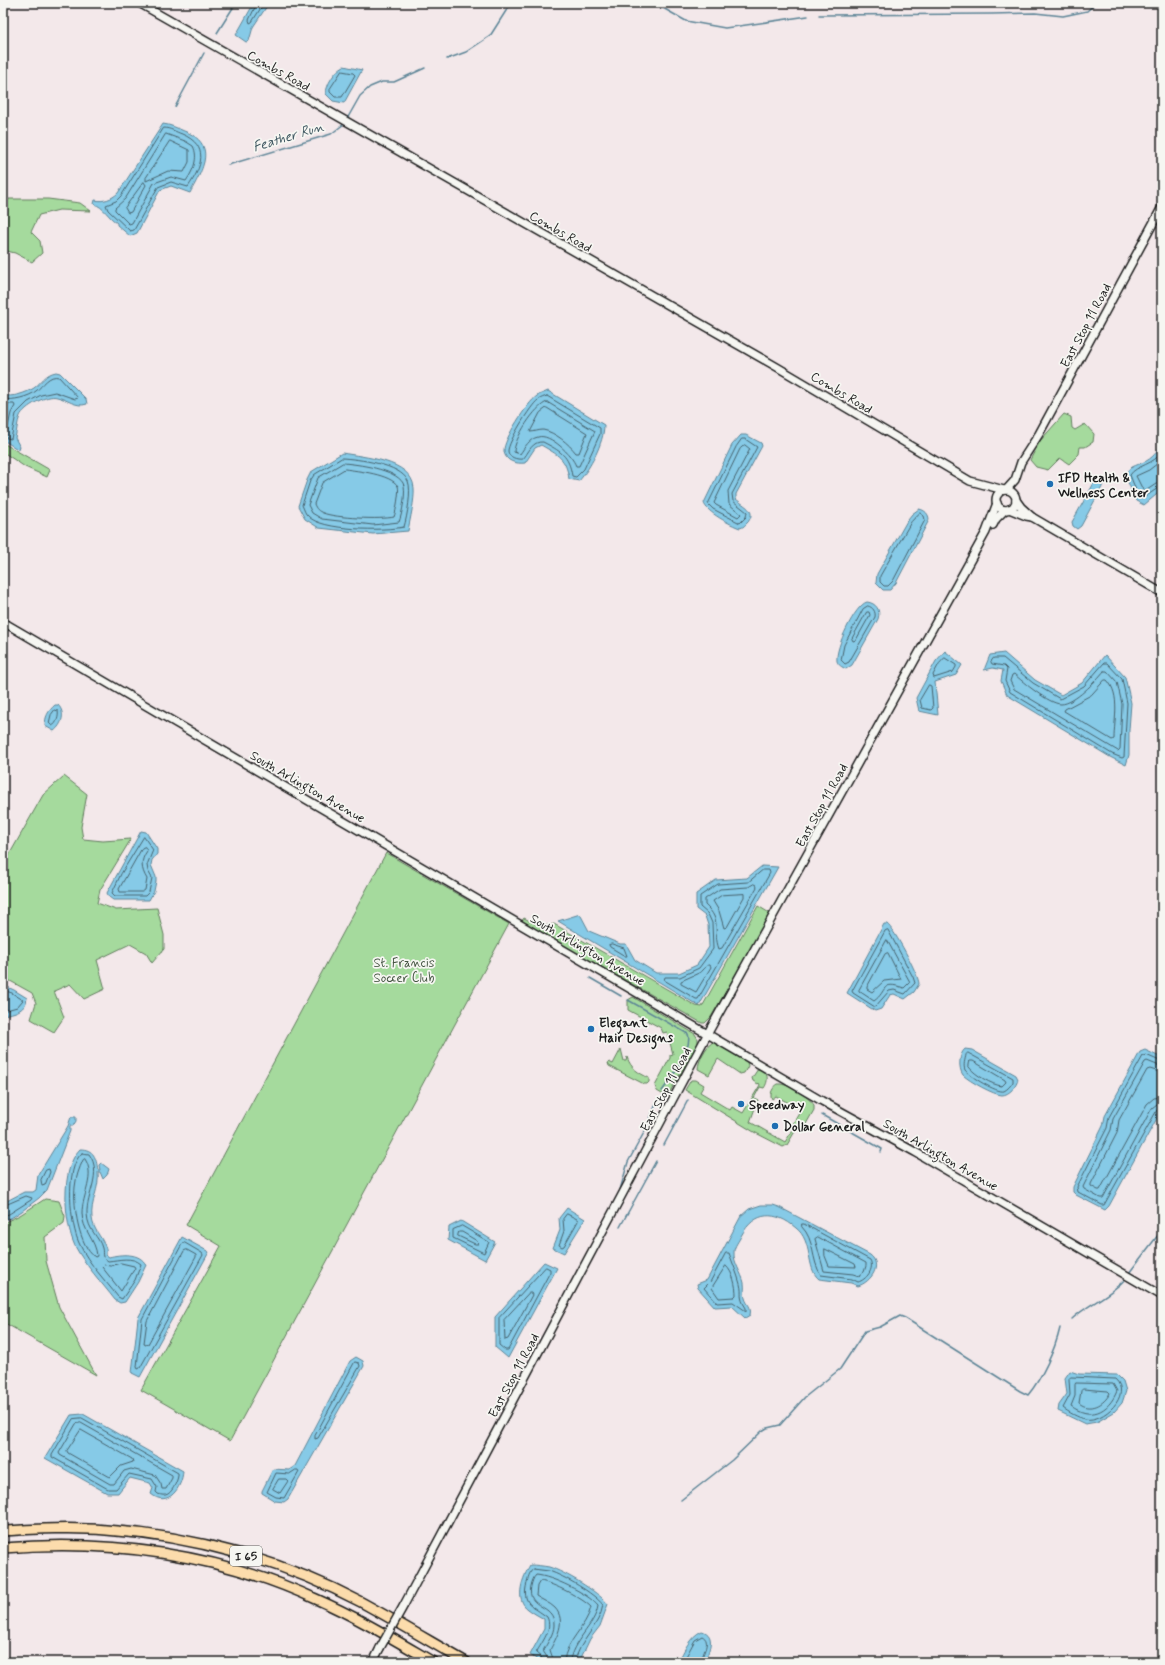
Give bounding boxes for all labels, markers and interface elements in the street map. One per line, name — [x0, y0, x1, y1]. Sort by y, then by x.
street label: Combs Road — [244, 47, 313, 96]
water label: Feather Run — [251, 118, 326, 156]
street label: Combs Road — [526, 208, 595, 257]
street label: East Stop 11 Road — [1057, 281, 1116, 371]
street label: Combs Road — [807, 368, 875, 418]
place label: IFD Health & Wellness Center — [1057, 470, 1149, 502]
marker: IFD Health & Wellness Center — [1045, 479, 1055, 489]
street label: South Arlington Avenue — [246, 747, 368, 829]
street label: East Stop 11 Road — [792, 761, 852, 851]
street label: South Arlington Avenue — [526, 910, 648, 992]
park label: St. Francis Soccer Club — [373, 955, 435, 987]
place label: Elegant Hair Designs — [599, 1015, 673, 1050]
marker: Elegant Hair Designs — [586, 1024, 596, 1034]
street label: East Stop 11 Road — [637, 1045, 696, 1135]
place label: Speedway — [749, 1097, 805, 1114]
marker: Speedway — [736, 1099, 746, 1109]
street label: South Arlington Avenue — [879, 1115, 1001, 1197]
place label: Dollar General — [783, 1119, 865, 1136]
marker: Dollar General — [770, 1121, 780, 1131]
street label: East Stop 11 Road — [485, 1331, 544, 1421]
road number: I 65 — [230, 1546, 262, 1566]

